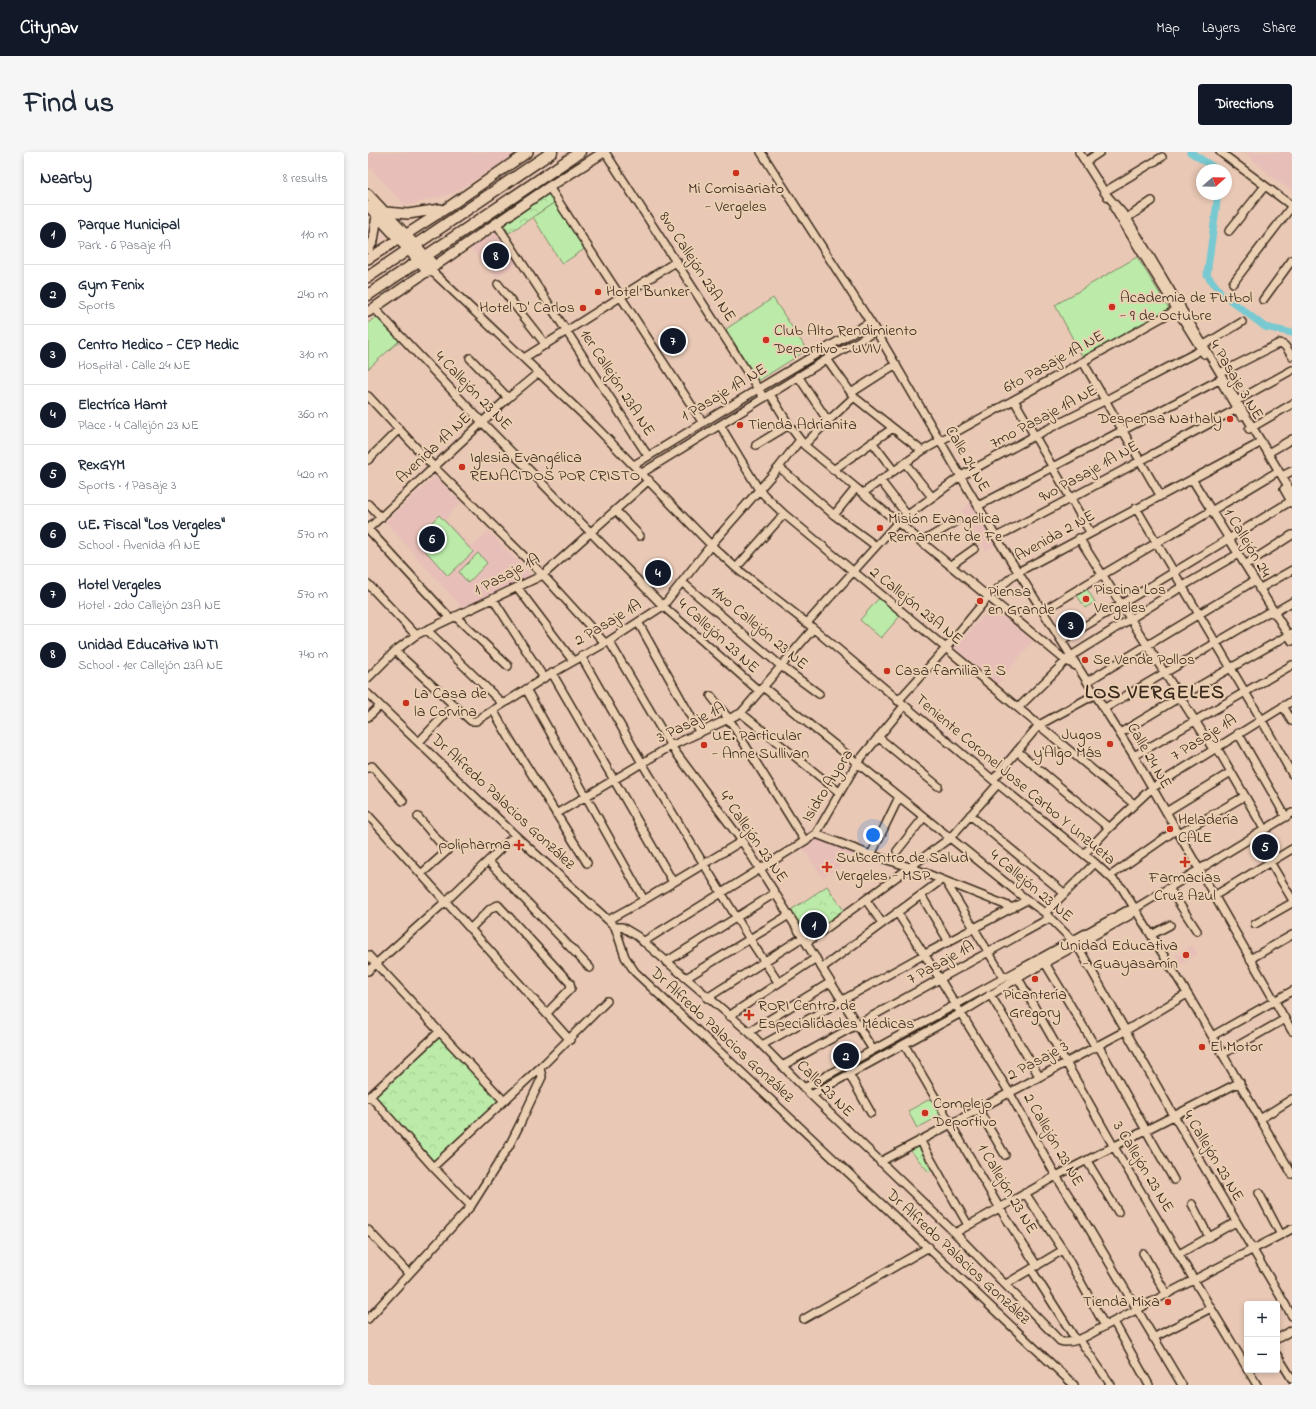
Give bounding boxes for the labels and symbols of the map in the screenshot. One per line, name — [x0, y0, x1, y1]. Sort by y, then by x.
north arrow — [1196, 164, 1232, 200]
marker: Mi Comisariato - Vergeles — [731, 168, 741, 178]
place label: Mi Comisariato - Vergeles — [688, 177, 784, 219]
street label: 8vo Callejón 23A NE — [652, 207, 742, 327]
pin: 8 — [483, 241, 509, 271]
place label: Hotel Bunker — [606, 280, 690, 304]
place label: Academia de Futbol - 9 de Octubre — [1120, 286, 1253, 328]
marker: Hotel Bunker — [593, 287, 603, 297]
place label: Hotel D' Carlos — [479, 296, 575, 320]
marker: Academia de Futbol - 9 de Octubre — [1107, 302, 1117, 312]
marker: Hotel D' Carlos — [578, 303, 588, 313]
place label: Club Alto Rendimiento Deportivo - UVIV — [773, 319, 917, 361]
street label: 6to Pasaje 1A NE — [999, 324, 1109, 400]
street label: 1er Callejón 23A NE — [573, 325, 661, 441]
pin: 7 — [660, 326, 686, 356]
marker: Club Alto Rendimiento Deportivo - UVIV — [761, 335, 771, 345]
street label: 4 Pasaje 3 NE — [1203, 335, 1269, 425]
street label: 4 Callejón 23 NE — [429, 346, 517, 436]
street label: 1 Pasaje 1A NE — [676, 358, 772, 428]
street label: 7mo Pasaje 1A NE — [986, 379, 1102, 455]
street label: Avenida 1A NE — [391, 407, 477, 489]
place label: Despensa Nathaly — [1097, 407, 1222, 431]
place label: Tienda Adrianita — [748, 413, 857, 437]
marker: Despensa Nathaly — [1225, 414, 1235, 424]
marker: Tienda Adrianita — [735, 420, 745, 430]
street label: Calle 24 NE — [938, 421, 996, 497]
street label: 9vo Pasaje 1A NE — [1035, 435, 1143, 509]
place label: Iglesia Evangélica RENACIDOS POR CRISTO — [470, 446, 640, 488]
marker: Iglesia Evangélica RENACIDOS POR CRISTO — [457, 462, 467, 472]
street label: Avenida 2 NE — [1010, 504, 1100, 568]
street label: 1 Callejón 24 — [1217, 504, 1277, 583]
place label: Misión Evangelica Remanente de Fe — [888, 507, 1003, 549]
marker: Misión Evangelica Remanente de Fe — [875, 523, 885, 533]
pin: 6 — [419, 524, 445, 554]
street label: 1 Pasaje 1A — [470, 547, 545, 603]
pin: 4 — [645, 558, 671, 588]
street label: 2 Callejón 23A NE — [864, 561, 968, 651]
place label: Piscina Los Vergeles — [1093, 578, 1166, 620]
street label: 11vo Callejón 23 NE — [705, 580, 813, 676]
place label: Piensa en Grande — [988, 580, 1056, 622]
street label: 2 Pasaje 1A — [570, 593, 646, 653]
street label: 4 Callejón 23 NE — [672, 593, 764, 679]
marker: Piscina Los Vergeles — [1081, 594, 1091, 604]
marker: Piensa en Grande — [975, 596, 985, 606]
pin: 3 — [1058, 610, 1084, 640]
place label: Se Vende Pollos — [1093, 648, 1195, 672]
marker: Se Vende Pollos — [1080, 655, 1090, 665]
place label: Casa familia Z S — [895, 659, 1006, 683]
marker: Casa familia Z S — [882, 666, 892, 676]
district label: LOS VERGELES — [1085, 679, 1225, 708]
place label: La Casa de la Corvina — [414, 682, 488, 724]
street label: Teniente Coronel Jose Carbo Y Unzueta — [909, 689, 1121, 871]
street label: 3 Pasaje 1A — [653, 696, 729, 750]
marker: La Casa de la Corvina — [401, 698, 411, 708]
street label: 7 Pasaje 1A — [1166, 708, 1242, 768]
street label: Calle 24 NE — [1120, 718, 1178, 794]
place label: Jugos y'Algo Más — [1033, 723, 1102, 765]
place label: UE. Particular - Anne Sullivan — [712, 724, 809, 766]
street label: Dr Alfredo Palacios González — [425, 728, 581, 876]
marker: Jugos y'Algo Más — [1105, 739, 1115, 749]
marker: UE. Particular - Anne Sullivan — [699, 740, 709, 750]
street label: Isidro Ayora — [796, 745, 860, 827]
street label: 4° Callejón 23 NE — [712, 786, 794, 888]
place label: Heladería CALE — [1178, 808, 1238, 850]
marker: Heladería CALE — [1165, 824, 1175, 834]
your location — [863, 825, 883, 845]
pin: 5 — [1252, 832, 1278, 862]
place label: polipharma — [438, 833, 511, 857]
marker: polipharma — [514, 840, 524, 850]
street label: 4 Callejón 23 NE — [984, 844, 1078, 928]
place label: Subcentro de Salud Vergeles - MSP — [835, 846, 969, 888]
marker: Farmacias Cruz Azul — [1180, 857, 1190, 867]
marker: Subcentro de Salud Vergeles - MSP — [821, 861, 833, 873]
place label: Farmacias Cruz Azul — [1148, 866, 1221, 908]
pin: 1 — [801, 910, 827, 940]
place label: Unidad Educativa - Guayasamín — [1060, 934, 1178, 976]
street label: 7 Pasaje 1A — [903, 935, 979, 991]
marker: Unidad Educativa - Guayasamín — [1181, 950, 1191, 960]
street label: Dr Alfredo Palacios González — [644, 961, 800, 1109]
marker: Picantería Gregory — [1030, 974, 1040, 984]
place label: Picantería Gregory — [1003, 983, 1067, 1025]
place label: RORI Centro de Especialidades Médicas — [758, 994, 914, 1036]
marker: RORI Centro de Especialidades Médicas — [743, 1009, 755, 1021]
street label: 2 Pasaje 3 — [1003, 1035, 1073, 1087]
place label: El Motor — [1210, 1035, 1263, 1059]
pin: 2 — [833, 1041, 859, 1071]
marker: El Motor — [1197, 1042, 1207, 1052]
street label: Calle 23 NE — [792, 1056, 858, 1122]
street label: 2 Callejón 23 NE — [1017, 1089, 1089, 1191]
place label: Complejo Deportivo — [932, 1092, 997, 1134]
street label: 4 Callejón 23 NE — [1176, 1106, 1250, 1206]
marker: Complejo Deportivo — [920, 1108, 930, 1118]
street label: 3 Callejón 23 NE — [1106, 1117, 1180, 1217]
street label: 1 Callejón 23 NE — [971, 1139, 1043, 1239]
street label: Dr Alfredo Palacios González — [880, 1183, 1036, 1331]
place label: Tienda Mixa — [1083, 1290, 1160, 1314]
marker: Tienda Mixa — [1163, 1297, 1173, 1307]

